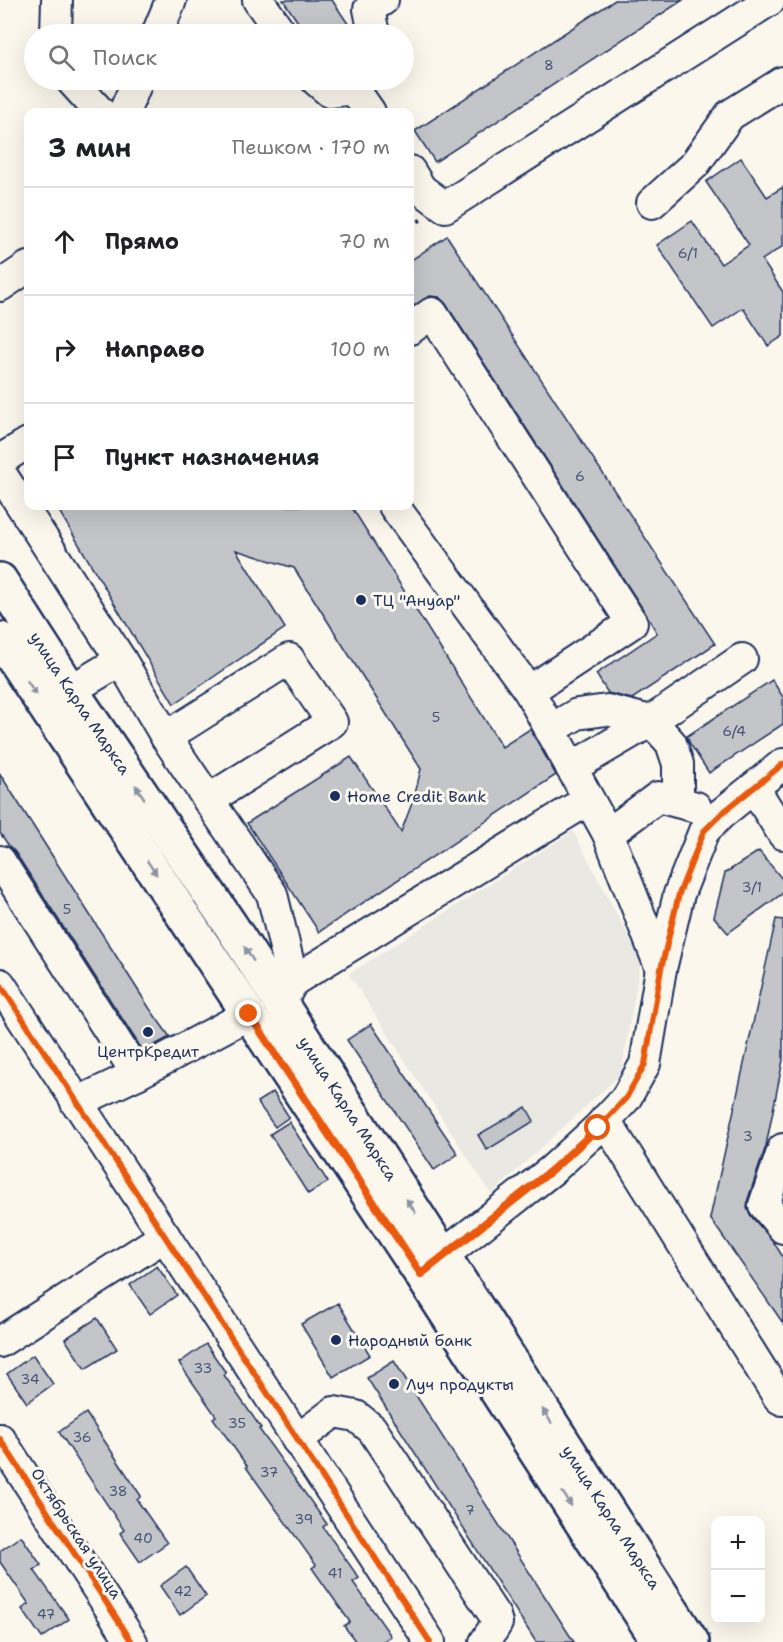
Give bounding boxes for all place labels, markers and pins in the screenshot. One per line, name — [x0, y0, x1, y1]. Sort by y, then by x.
place label: ТЦ "Ануар" — [373, 590, 460, 611]
marker: ТЦ "Ануар" — [354, 593, 368, 607]
place label: Home Credit Bank — [347, 786, 486, 807]
marker: Home Credit Bank — [328, 789, 342, 803]
marker: ЦентрКредит — [141, 1025, 155, 1039]
place label: ЦентрКредит — [97, 1041, 200, 1062]
place label: Народный банк — [348, 1330, 473, 1351]
marker: Народный банк — [329, 1333, 343, 1347]
place label: Луч продукты — [406, 1374, 514, 1395]
marker: Луч продукты — [387, 1377, 401, 1391]

